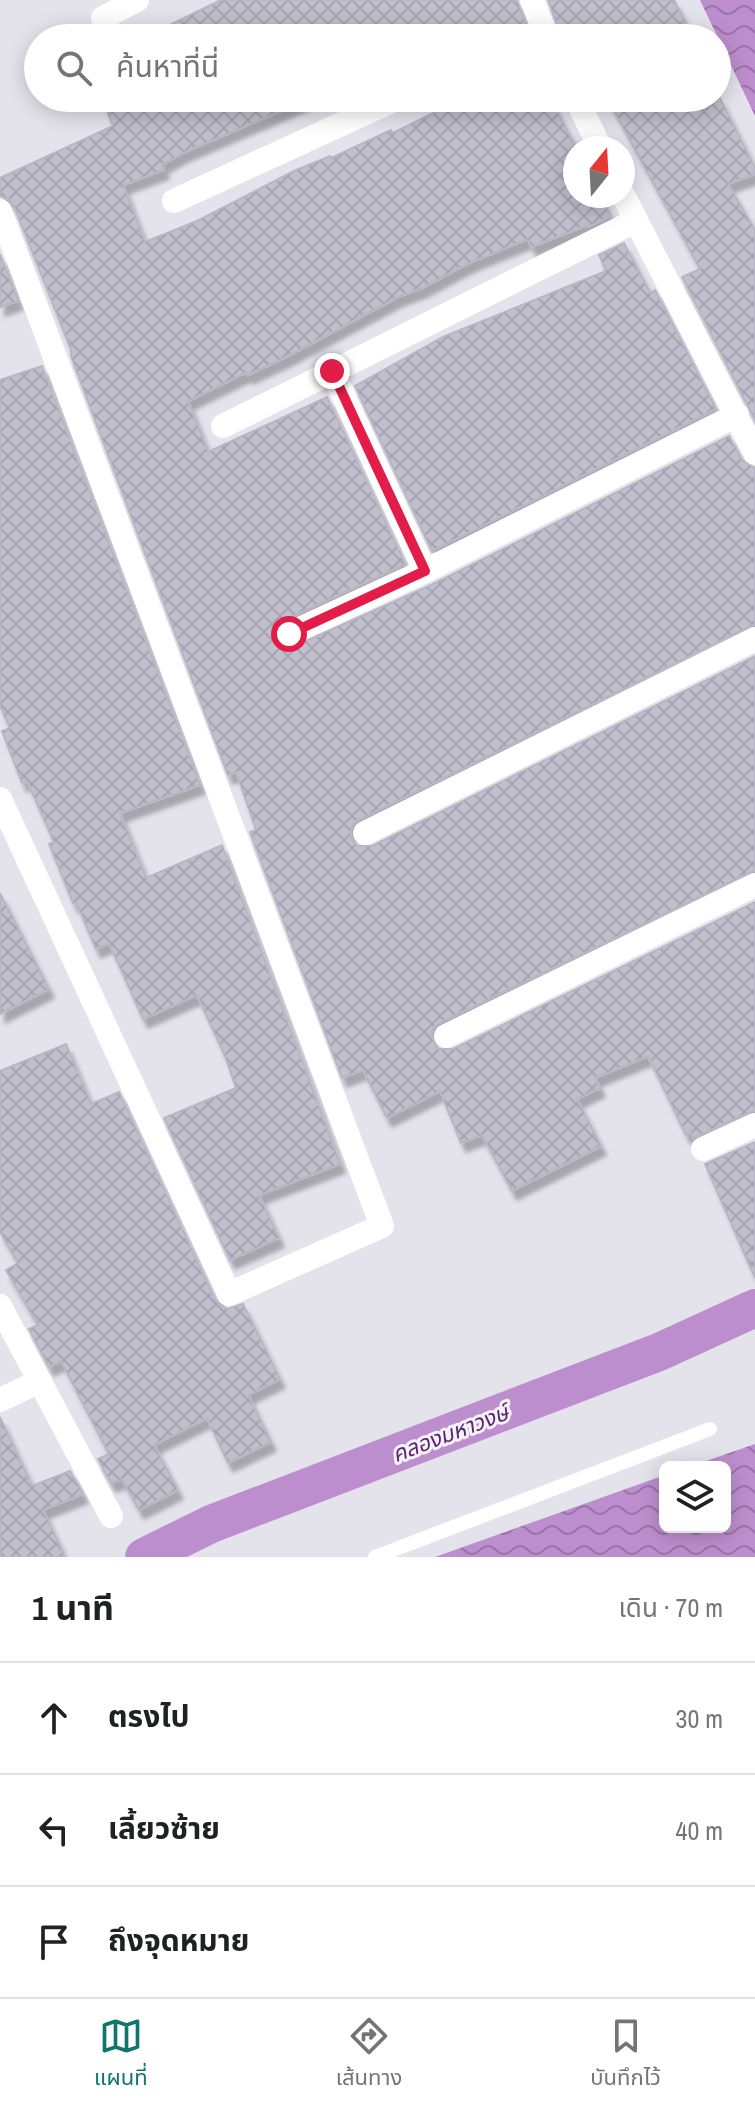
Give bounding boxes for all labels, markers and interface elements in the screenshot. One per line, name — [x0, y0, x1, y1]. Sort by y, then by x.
search box — [24, 24, 731, 112]
icon: search — [52, 46, 96, 90]
text: ค้นหาที่นี่ — [116, 46, 219, 86]
north arrow — [563, 136, 635, 208]
route end — [314, 353, 350, 389]
route start — [271, 616, 307, 652]
water label: คลองมหาวงษ์ — [387, 1396, 516, 1469]
map controls — [659, 1461, 731, 1533]
button: layers — [659, 1461, 731, 1533]
text: 1 นาที — [32, 1585, 114, 1631]
text: เดิน · 70 m — [618, 1590, 723, 1625]
icon: ahead — [32, 1696, 76, 1740]
text: ตรงไป — [108, 1696, 190, 1736]
text: 30 m — [676, 1701, 723, 1736]
icon: left — [32, 1808, 76, 1852]
text: เลี้ยวซ้าย — [108, 1808, 220, 1848]
text: 40 m — [676, 1813, 723, 1848]
icon: arrive — [32, 1920, 76, 1964]
text: ถึงจุดหมาย — [108, 1920, 249, 1960]
tab: แผนที่ — [94, 2014, 148, 2095]
tab: เส้นทาง — [336, 2014, 402, 2095]
tab: บันทึกไว้ — [590, 2014, 661, 2095]

